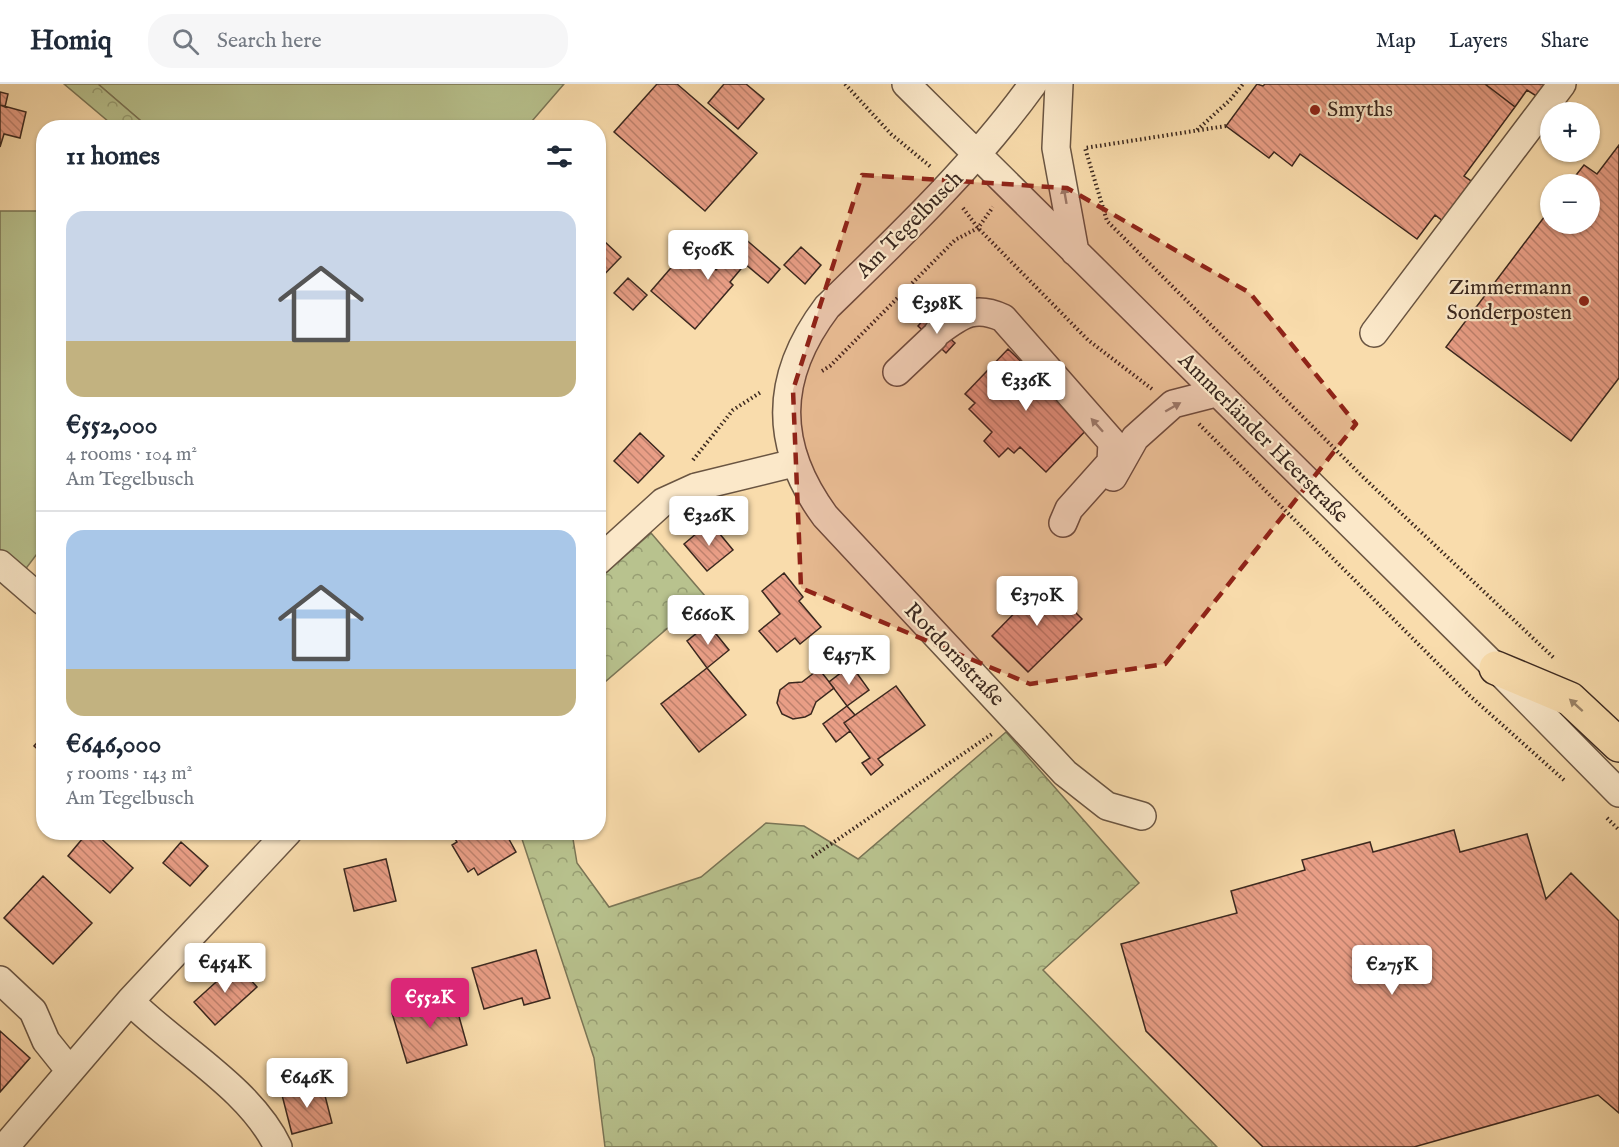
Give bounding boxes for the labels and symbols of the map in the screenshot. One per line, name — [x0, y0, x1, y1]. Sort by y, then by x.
place label: Smyths — [1327, 96, 1393, 124]
marker: Smyths — [1308, 103, 1322, 117]
street label: Am Tegelbusch — [850, 165, 970, 285]
one-way arrow — [1060, 185, 1069, 204]
pin: €506K — [666, 230, 750, 281]
place label: Zimmermann Sonderposten — [1446, 274, 1572, 327]
pin: €398K — [895, 284, 979, 335]
marker: Zimmermann Sonderposten — [1577, 294, 1591, 308]
street label: Ammerländer Heerstraße — [1171, 346, 1354, 529]
pin: €336K — [984, 361, 1068, 412]
one-way arrow — [1165, 402, 1182, 412]
one-way arrow — [1091, 418, 1104, 433]
pin: €326K — [667, 496, 751, 547]
pin: €370K — [995, 576, 1079, 627]
pin: €660K — [666, 595, 750, 646]
street label: Rotdornstraße — [897, 597, 1011, 713]
pin: €457K — [807, 635, 891, 686]
one-way arrow — [1569, 698, 1584, 712]
pin: €454K — [183, 943, 267, 994]
pin: €275K — [1350, 945, 1434, 996]
pin: €552K — [388, 978, 472, 1029]
pin: €646K — [265, 1058, 349, 1109]

